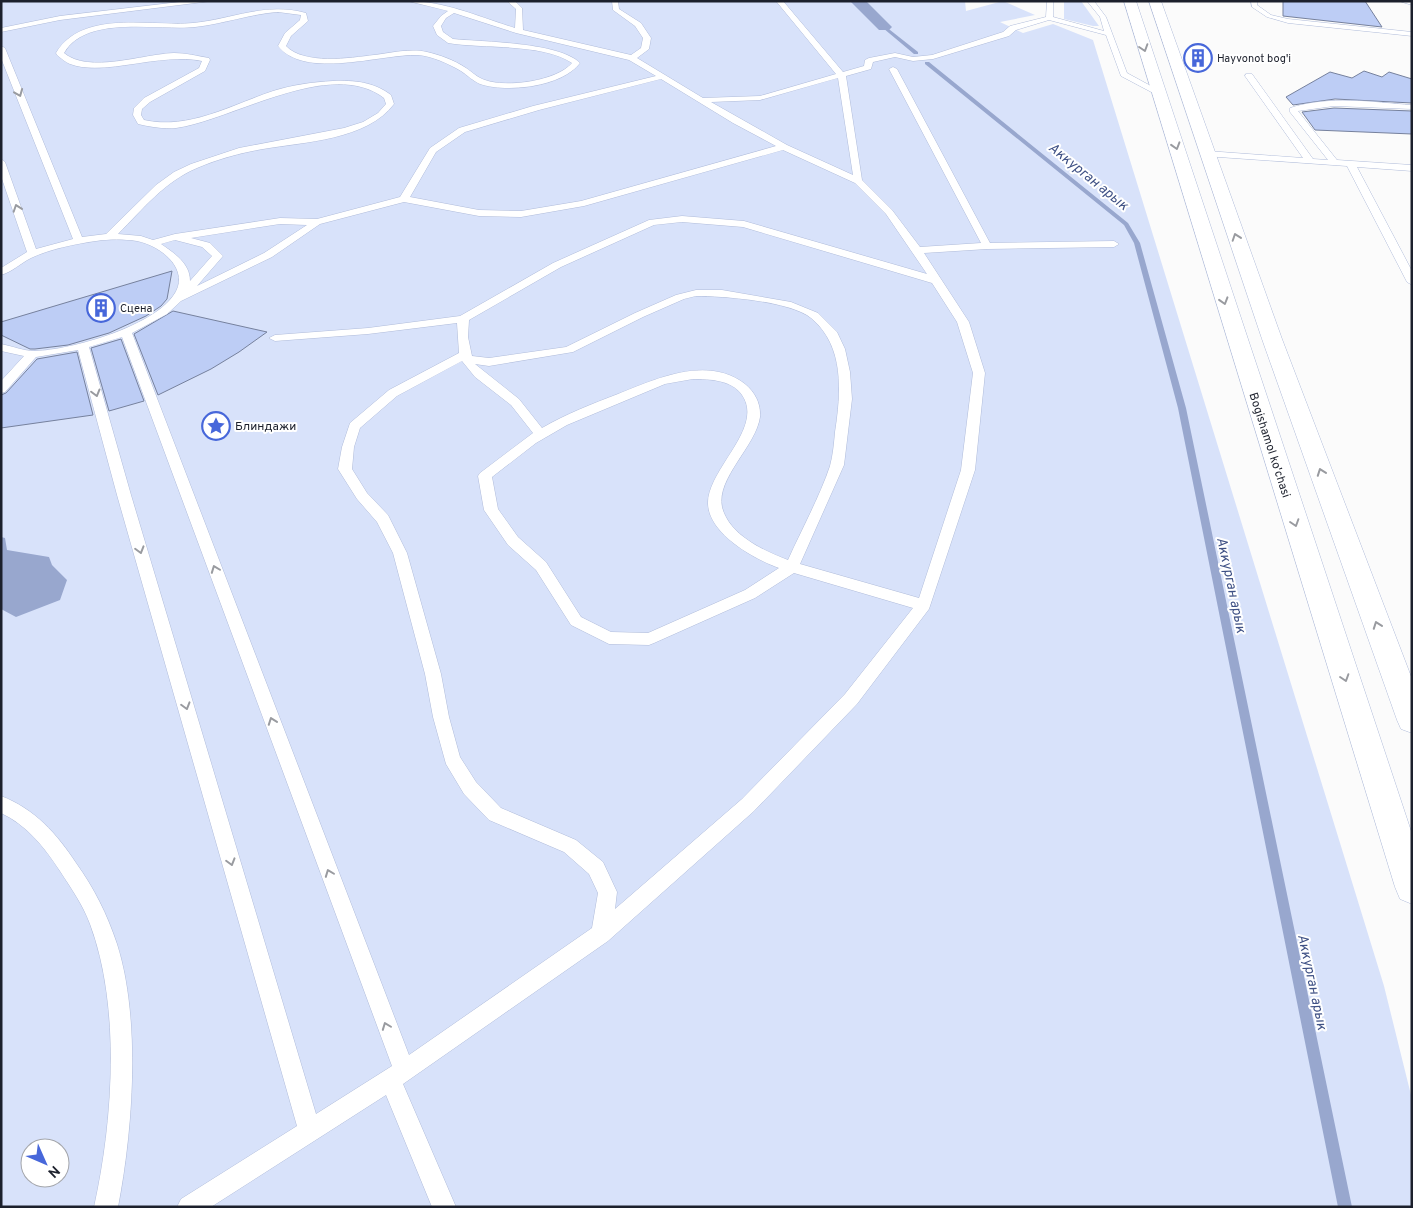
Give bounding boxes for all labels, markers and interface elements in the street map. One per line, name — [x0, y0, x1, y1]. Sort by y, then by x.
one-way arrow — [1139, 43, 1149, 51]
building icon: Hayvonot bog'i — [1183, 43, 1213, 73]
place label: Hayvonot bog'i — [1217, 52, 1291, 66]
one-way arrow — [13, 88, 24, 97]
water label: Аккурган арык — [1045, 140, 1132, 215]
one-way arrow — [1170, 142, 1180, 150]
one-way arrow — [13, 204, 23, 212]
one-way arrow — [1232, 233, 1242, 242]
building icon: Сцена — [86, 293, 116, 323]
one-way arrow — [1219, 297, 1229, 305]
place label: Сцена — [120, 302, 153, 316]
one-way arrow — [90, 389, 101, 398]
street label: Bogishamol ko'chasi — [1244, 391, 1294, 500]
place icon: Блиндажи — [201, 411, 231, 441]
place label: Блиндажи — [235, 419, 296, 435]
one-way arrow — [1317, 468, 1327, 477]
one-way arrow — [1289, 518, 1299, 527]
water label: Аккурган арык — [1212, 536, 1249, 636]
one-way arrow — [135, 545, 145, 553]
one-way arrow — [211, 565, 221, 574]
one-way arrow — [1373, 621, 1383, 629]
one-way arrow — [1339, 673, 1349, 681]
one-way arrow — [180, 701, 190, 709]
one-way arrow — [268, 718, 278, 726]
one-way arrow — [226, 857, 236, 865]
one-way arrow — [325, 870, 335, 878]
water label: Аккурган арык — [1293, 933, 1330, 1033]
one-way arrow — [382, 1022, 392, 1030]
north arrow — [20, 1138, 70, 1188]
text: N — [44, 1162, 63, 1181]

